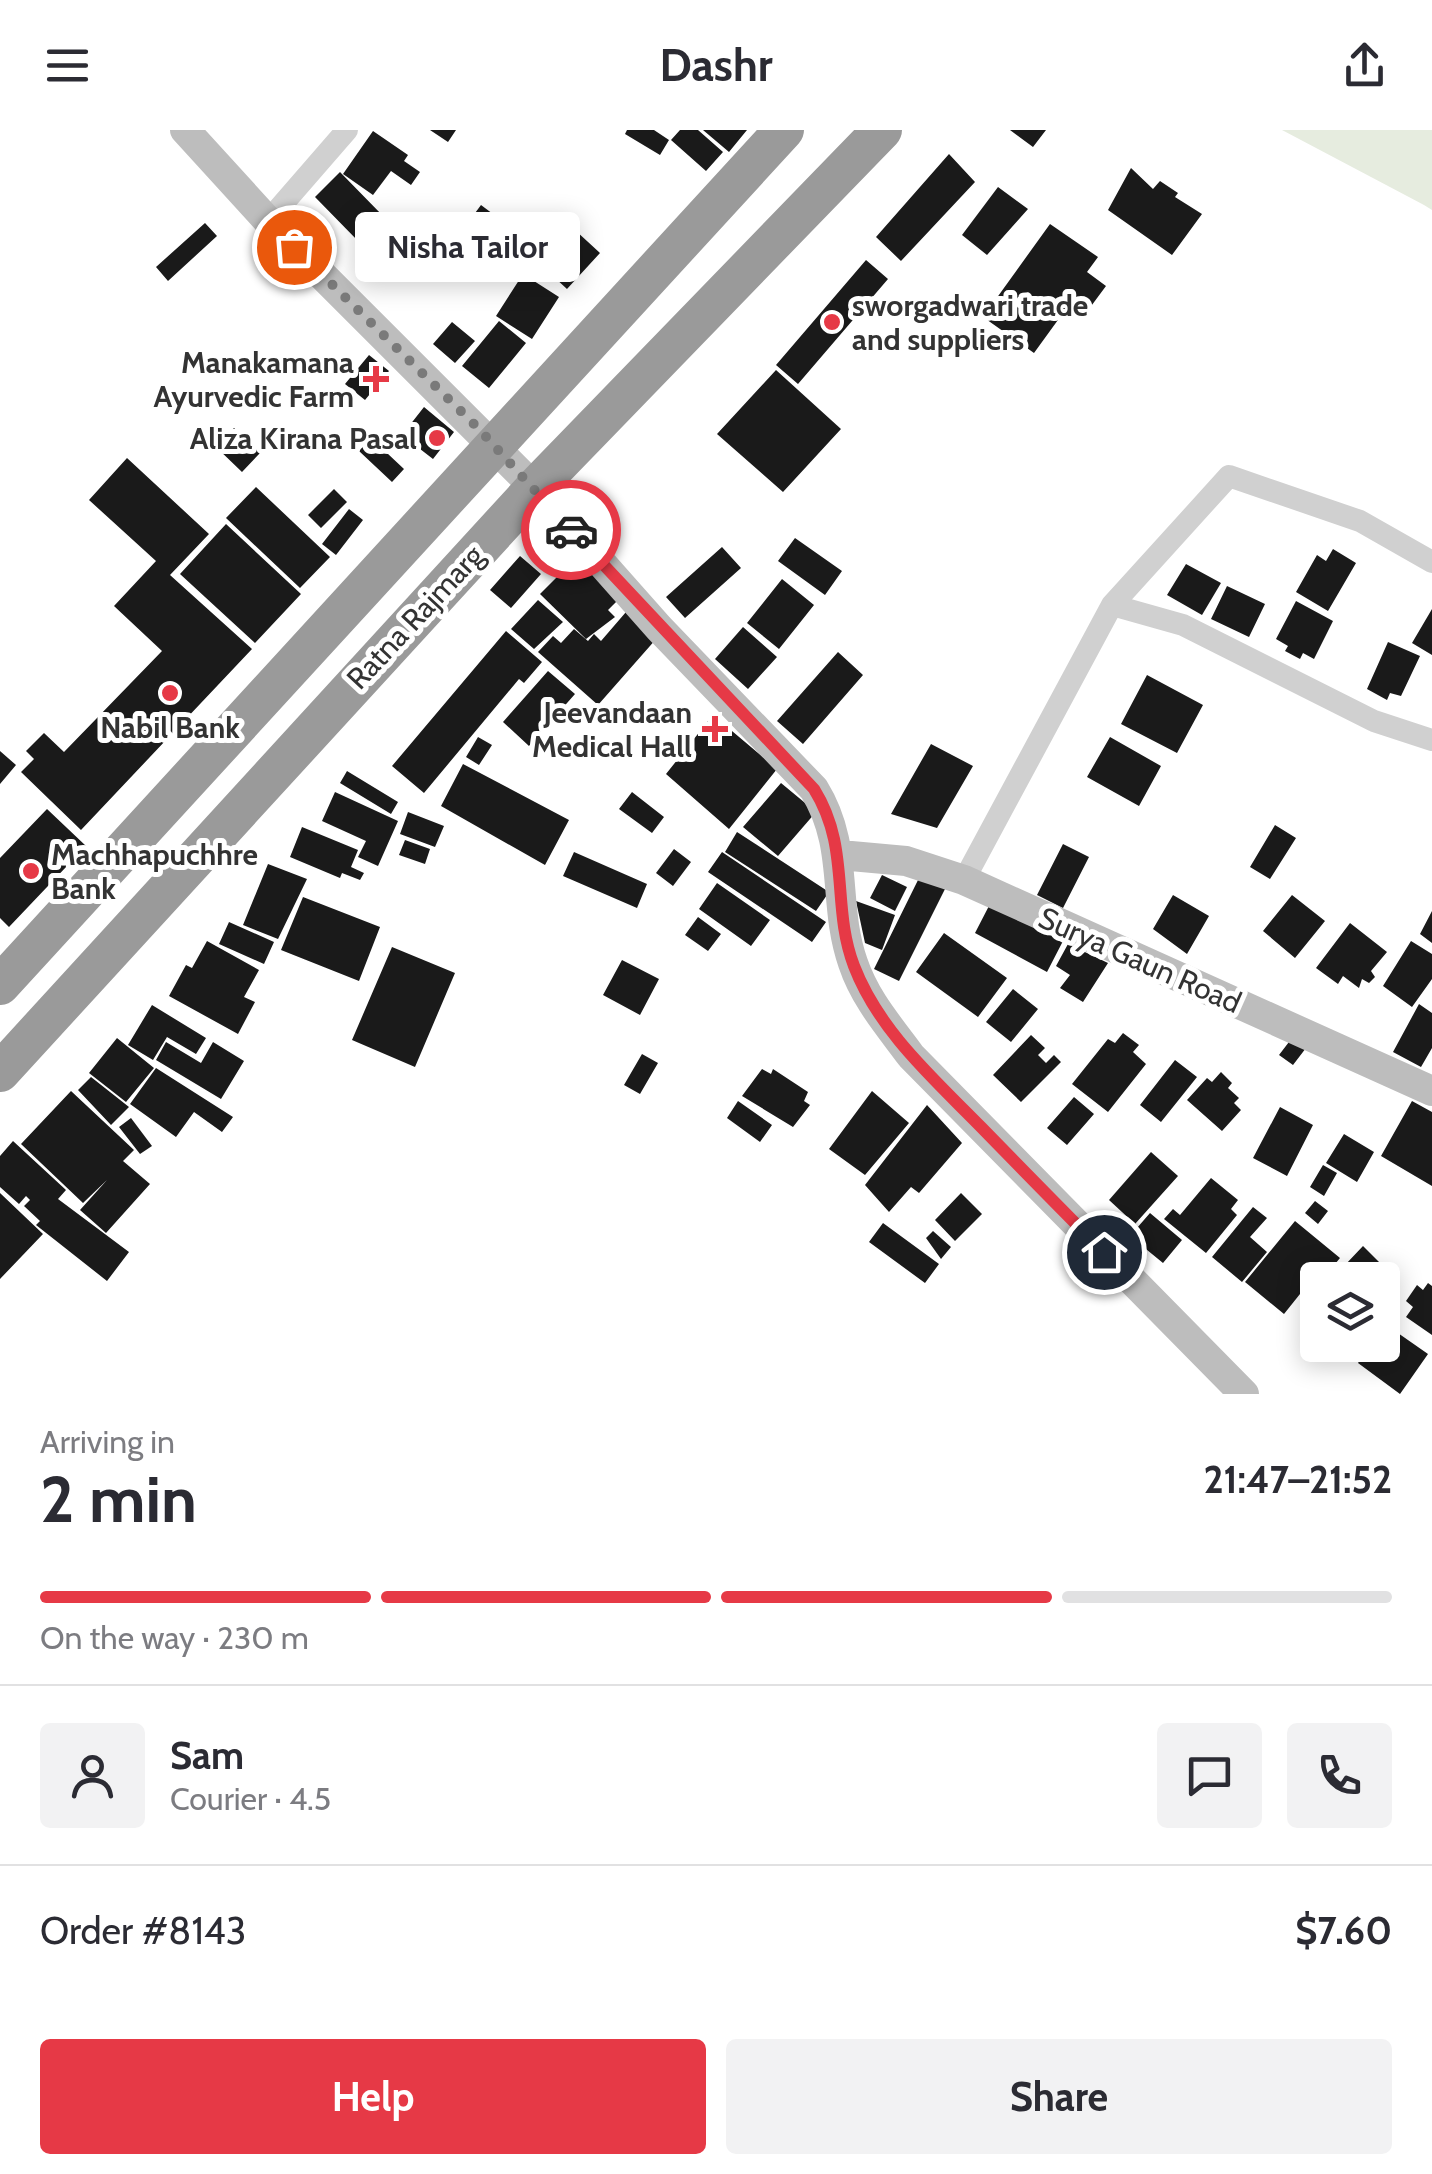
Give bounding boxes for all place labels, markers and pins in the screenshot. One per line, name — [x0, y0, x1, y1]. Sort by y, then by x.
pin — [252, 205, 337, 290]
callout: Nisha Tailor — [354, 212, 579, 282]
place label: sworgadwari trade and suppliers — [852, 287, 1088, 358]
marker: sworgadwari trade and suppliers — [821, 311, 843, 333]
place label: Manakamana Ayurvedic Farm — [154, 344, 354, 415]
marker: Manakamana Ayurvedic Farm — [363, 366, 389, 392]
place label: Aliza Kirana Pasal — [190, 420, 417, 457]
marker: Aliza Kirana Pasal — [426, 427, 448, 449]
marker: Nabil Bank — [159, 682, 181, 704]
place label: Jeevandaan Medical Hall — [532, 694, 692, 765]
place label: Nabil Bank — [100, 709, 240, 746]
marker: Jeevandaan Medical Hall — [702, 716, 728, 742]
place label: Machhapuchhre Bank — [51, 836, 258, 907]
marker: Machhapuchhre Bank — [20, 860, 42, 882]
pin — [1062, 1210, 1147, 1295]

